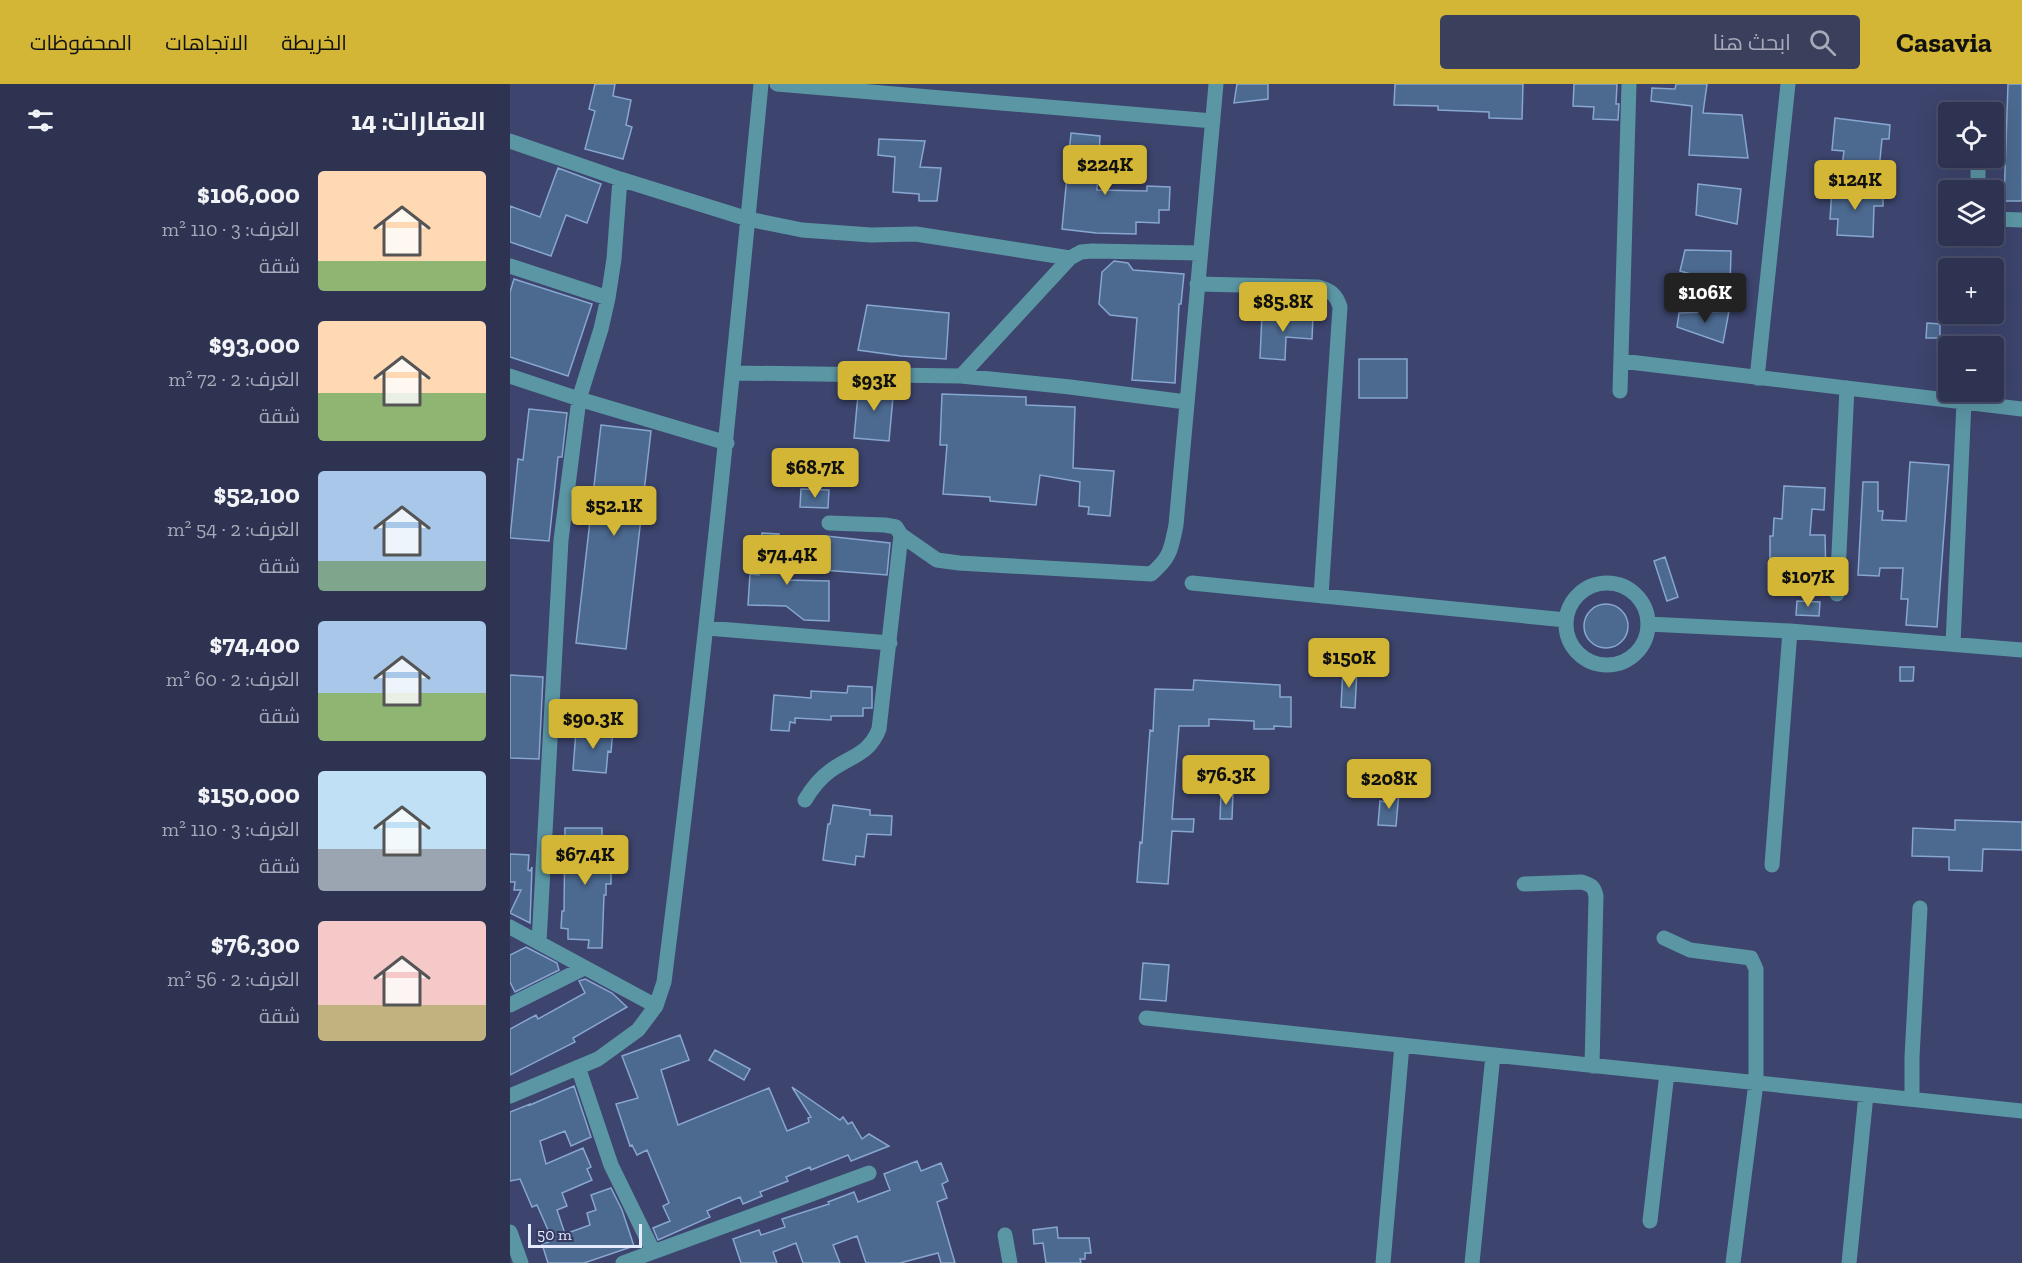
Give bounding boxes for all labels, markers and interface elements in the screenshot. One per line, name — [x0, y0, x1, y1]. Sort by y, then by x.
search box — [1440, 15, 1860, 69]
icon: search — [1806, 26, 1839, 59]
text: Casavia — [1896, 26, 1992, 59]
text: ابحث هنا — [1713, 29, 1791, 56]
text: المحفوظات — [30, 30, 132, 55]
text: الاتجاهات — [165, 30, 248, 55]
text: الخريطة — [281, 30, 347, 55]
map controls — [1938, 102, 2004, 402]
button: locate — [1938, 102, 2004, 168]
icon: filters — [24, 104, 57, 137]
text: العقارات: 14 — [351, 105, 486, 137]
pin: $224K — [1063, 145, 1147, 196]
text: $224K — [1077, 152, 1133, 176]
pin: $124K — [1813, 160, 1897, 211]
text: $124K — [1828, 167, 1882, 191]
text: $106,000 — [197, 178, 300, 210]
button: layers — [1938, 180, 2004, 246]
icon: home — [366, 195, 438, 267]
text: الغرف: 3 · 110 m² — [162, 217, 300, 241]
text: شقة — [259, 254, 300, 278]
button: + — [1938, 258, 2004, 324]
pin: $106K — [1663, 273, 1747, 324]
text: $106K — [1678, 280, 1732, 304]
pin: $85.8K — [1234, 282, 1332, 333]
text: $85.8K — [1253, 289, 1313, 313]
text: $93,000 — [209, 328, 300, 360]
button: − — [1938, 336, 2004, 402]
icon: home — [366, 345, 438, 417]
pin: $93K — [838, 361, 910, 412]
text: الغرف: 2 · 72 m² — [168, 367, 300, 391]
text: $93K — [852, 368, 896, 392]
text: شقة — [259, 404, 300, 428]
pin: $68.7K — [766, 448, 864, 499]
text: $68.7K — [786, 455, 844, 479]
text: $52,100 — [213, 478, 300, 510]
pin: $52.1K — [565, 486, 663, 537]
text: $52.1K — [585, 493, 643, 517]
icon: home — [366, 495, 438, 567]
text: الغرف: 2 · 54 m² — [167, 517, 300, 541]
pin: $74.4K — [738, 535, 836, 586]
text: $74.4K — [757, 542, 817, 566]
text: شقة — [259, 554, 300, 578]
pin: $107K — [1766, 557, 1850, 608]
text: $107K — [1782, 564, 1834, 588]
text: $74,400 — [209, 628, 300, 660]
pin: $150K — [1307, 638, 1391, 689]
icon: home — [366, 645, 438, 717]
text: $150K — [1322, 645, 1376, 669]
text: الغرف: 2 · 60 m² — [166, 667, 300, 691]
pin: $90.3K — [544, 699, 642, 750]
text: شقة — [259, 704, 300, 728]
text: $90.3K — [563, 706, 623, 730]
pin: $76.3K — [1177, 755, 1275, 806]
pin: $208K — [1347, 759, 1431, 810]
text: $76.3K — [1196, 762, 1256, 786]
text: $208K — [1361, 766, 1417, 790]
text: $150,000 — [197, 778, 300, 810]
icon: home — [366, 795, 438, 867]
text: الغرف: 3 · 110 m² — [162, 817, 300, 841]
pin: $67.4K — [536, 835, 634, 886]
text: $67.4K — [555, 842, 615, 866]
text: شقة — [259, 854, 300, 878]
text: $76,300 — [211, 928, 300, 960]
icon: home — [366, 945, 438, 1017]
text: الغرف: 2 · 56 m² — [167, 967, 300, 991]
text: شقة — [259, 1004, 300, 1028]
scale bar — [528, 1221, 642, 1248]
text: 50 m — [537, 1225, 572, 1244]

